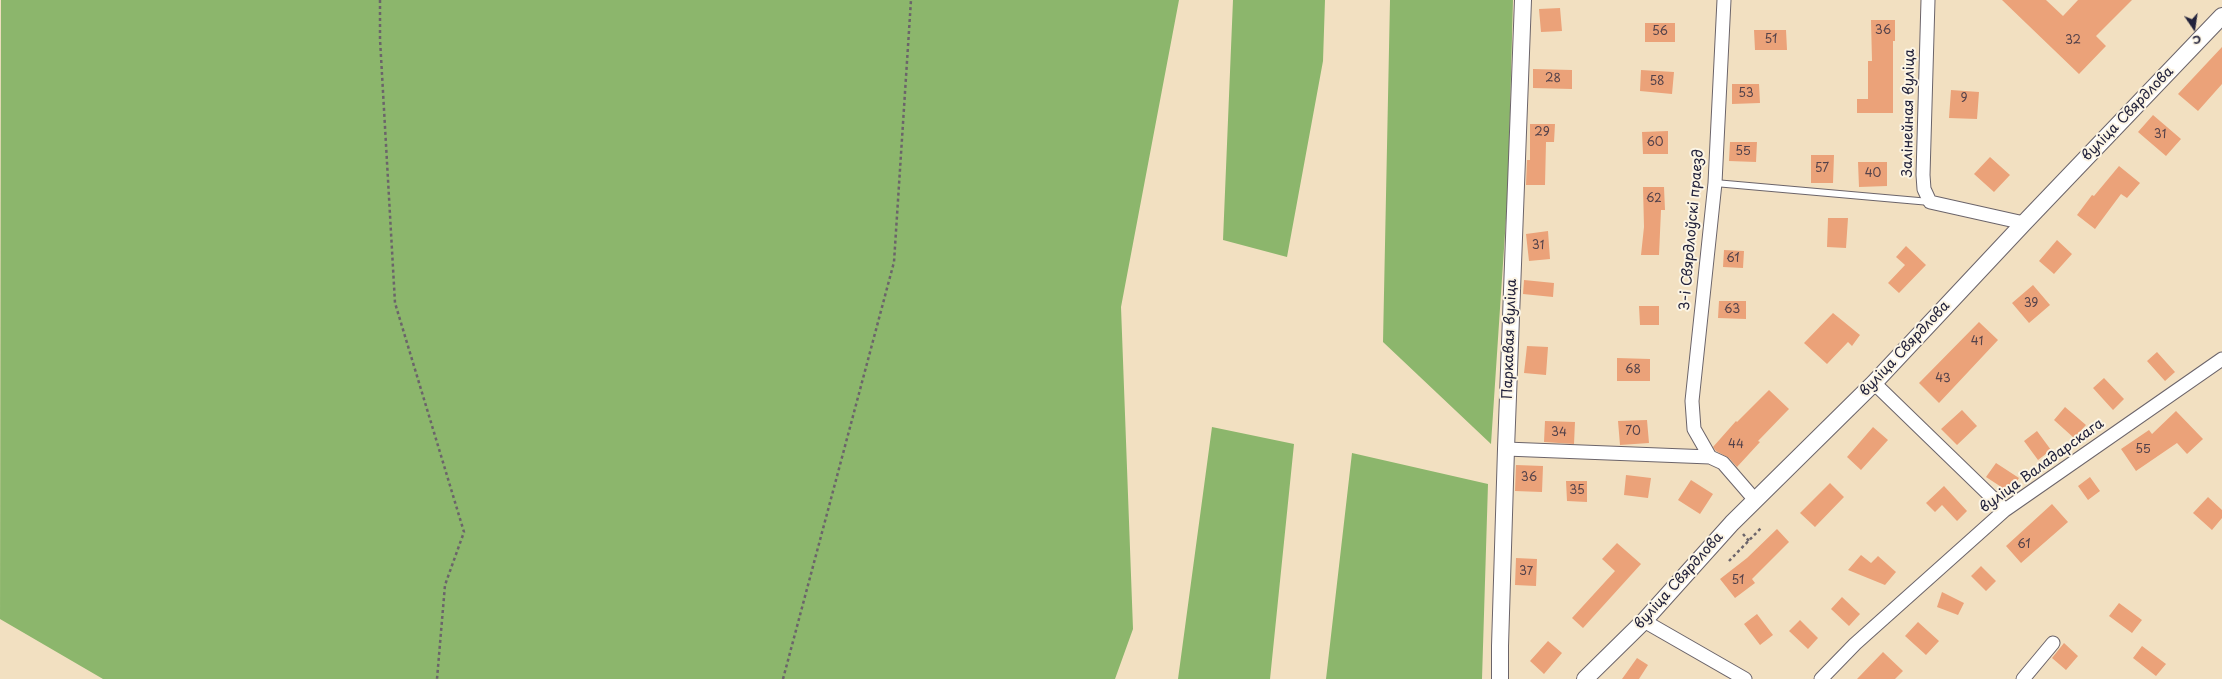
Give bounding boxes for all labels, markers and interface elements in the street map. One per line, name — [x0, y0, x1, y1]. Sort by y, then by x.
north arrow — [2174, 8, 2214, 48]
house number: 36 — [1875, 24, 1891, 38]
house number: 56 — [1652, 25, 1668, 39]
text: С — [2191, 31, 2203, 49]
house number: 51 — [1765, 33, 1777, 47]
house number: 32 — [2065, 34, 2081, 48]
street label: Залінейная вуліца — [1899, 49, 1919, 177]
street label: вуліца Свярдлова — [2079, 63, 2177, 165]
house number: 28 — [1545, 72, 1561, 86]
house number: 58 — [1649, 75, 1665, 89]
house number: 53 — [1738, 87, 1754, 101]
house number: 9 — [1960, 92, 1968, 106]
house number: 29 — [1534, 126, 1550, 140]
house number: 31 — [2154, 128, 2166, 142]
house number: 60 — [1646, 136, 1664, 150]
house number: 55 — [1735, 145, 1751, 159]
street label: 3-і Свярдлоўскі праезд — [1677, 149, 1707, 311]
house number: 57 — [1815, 162, 1829, 176]
house number: 40 — [1865, 167, 1881, 181]
house number: 62 — [1646, 192, 1662, 206]
house number: 31 — [1532, 239, 1544, 253]
house number: 61 — [1726, 252, 1740, 266]
street label: Паркавая вуліца — [1500, 279, 1520, 399]
house number: 39 — [2024, 297, 2038, 311]
street label: вуліца Свярдлова — [1856, 298, 1954, 400]
house number: 63 — [1724, 303, 1740, 317]
house number: 41 — [1971, 335, 1983, 349]
house number: 68 — [1625, 363, 1641, 377]
house number: 43 — [1935, 372, 1951, 386]
street label: вуліца Валадарскага — [1977, 415, 2107, 517]
house number: 70 — [1625, 425, 1641, 439]
house number: 34 — [1551, 426, 1567, 440]
house number: 44 — [1728, 438, 1744, 452]
house number: 55 — [2135, 443, 2151, 457]
house number: 36 — [1521, 471, 1537, 485]
house number: 35 — [1569, 484, 1585, 498]
street label: вуліца Свярдлова — [1631, 529, 1727, 633]
house number: 61 — [2017, 538, 2031, 552]
house number: 37 — [1519, 565, 1533, 579]
house number: 51 — [1732, 574, 1744, 588]

